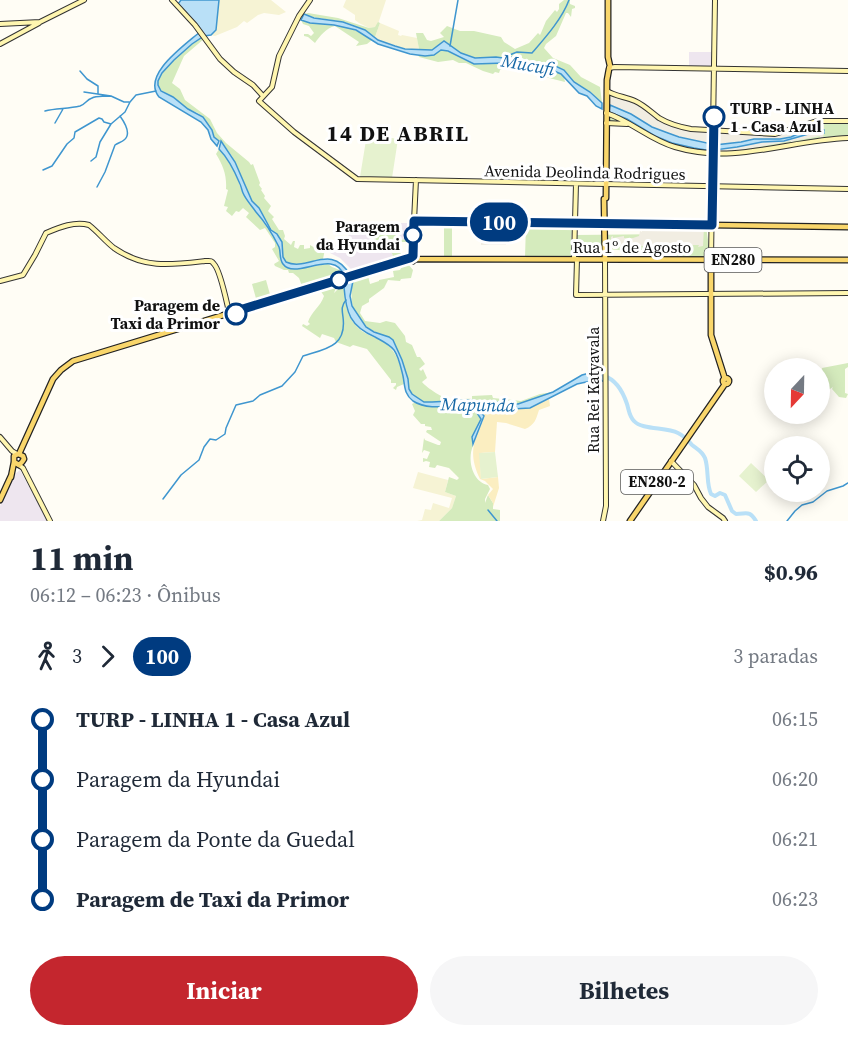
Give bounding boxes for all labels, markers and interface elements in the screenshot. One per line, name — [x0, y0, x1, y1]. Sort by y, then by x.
water label: Mucufi — [498, 47, 557, 82]
place label: TURP - LINHA 1 - Casa Azul — [730, 97, 835, 137]
marker: TURP - LINHA 1 - Casa Azul — [703, 106, 725, 128]
district label: 14 DE ABRIL — [327, 118, 469, 148]
street label: Avenida Deolinda Rodrigues — [484, 159, 686, 185]
line badge: 100 — [464, 202, 534, 242]
text: 100 — [482, 208, 516, 237]
place label: Paragem da Hyundai — [316, 215, 400, 255]
marker: Paragem da Hyundai — [404, 226, 422, 244]
street label: Rua 1º de Agosto — [573, 236, 692, 258]
road number: EN280 — [704, 248, 762, 272]
unlabelled marker — [330, 271, 348, 289]
place label: Paragem de Taxi da Primor — [111, 294, 221, 334]
marker: Paragem de Taxi da Primor — [225, 303, 247, 325]
street label: Rua Rei Katyavala — [582, 326, 604, 453]
north arrow — [764, 358, 830, 424]
map controls — [764, 358, 830, 502]
water label: Mapunda — [440, 391, 516, 418]
button: locate — [764, 436, 830, 502]
road number: EN280-2 — [621, 470, 693, 494]
text: 11 min — [30, 536, 134, 581]
text: $0.96 — [764, 557, 818, 587]
text: 06:12 – 06:23 · Ônibus — [30, 581, 221, 609]
icon: walk — [30, 640, 63, 673]
icon: forward — [91, 640, 124, 673]
text: 3 — [72, 642, 82, 670]
text: 100 — [145, 642, 179, 671]
text: 3 paradas — [733, 642, 818, 670]
text: TURP - LINHA 1 - Casa Azul — [76, 704, 350, 734]
text: 06:15 — [772, 705, 818, 733]
text: Paragem da Hyundai — [76, 764, 280, 794]
text: 06:20 — [772, 765, 818, 793]
text: Paragem da Ponte da Guedal — [76, 824, 355, 854]
text: 06:21 — [772, 825, 818, 853]
text: Paragem de Taxi da Primor — [76, 884, 349, 914]
text: 06:23 — [772, 885, 818, 913]
button: Iniciar — [30, 956, 418, 1025]
button: Bilhetes — [430, 956, 818, 1025]

